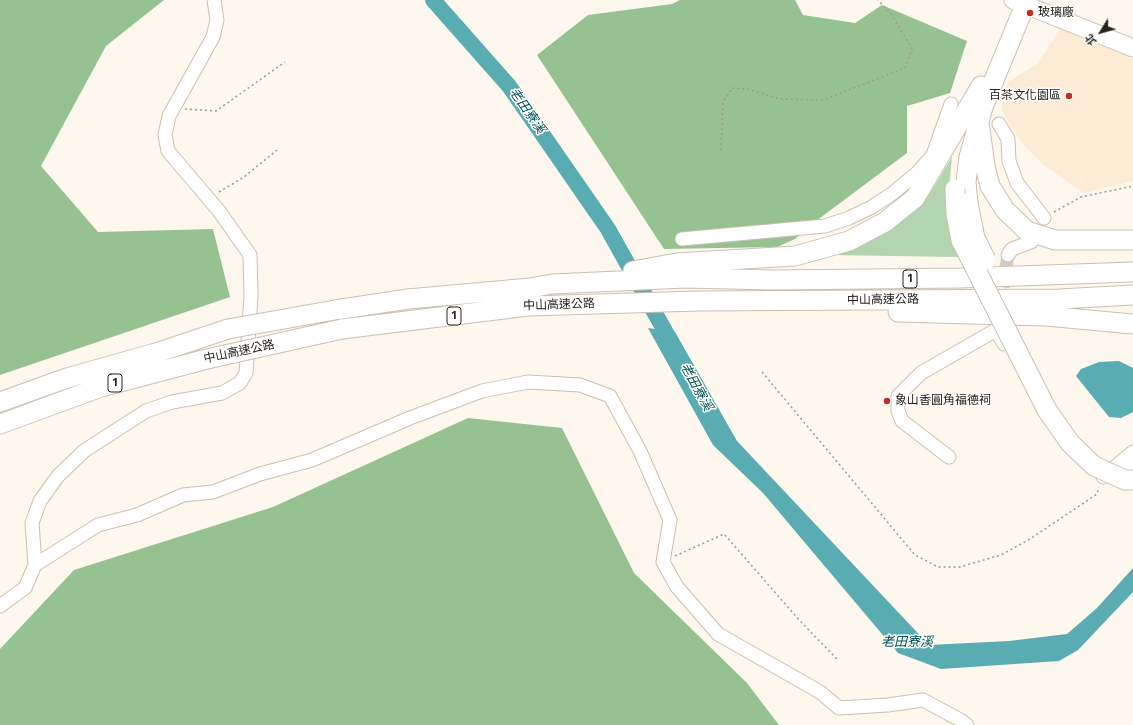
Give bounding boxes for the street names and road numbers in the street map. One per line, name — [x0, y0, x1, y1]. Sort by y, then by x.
road number: 1 — [903, 270, 917, 288]
street label: 中山高速公路 — [847, 292, 919, 308]
street label: 中山高速公路 — [523, 297, 595, 313]
road number: 1 — [447, 307, 461, 325]
street label: 中山高速公路 — [202, 337, 276, 367]
road number: 1 — [108, 374, 122, 392]

